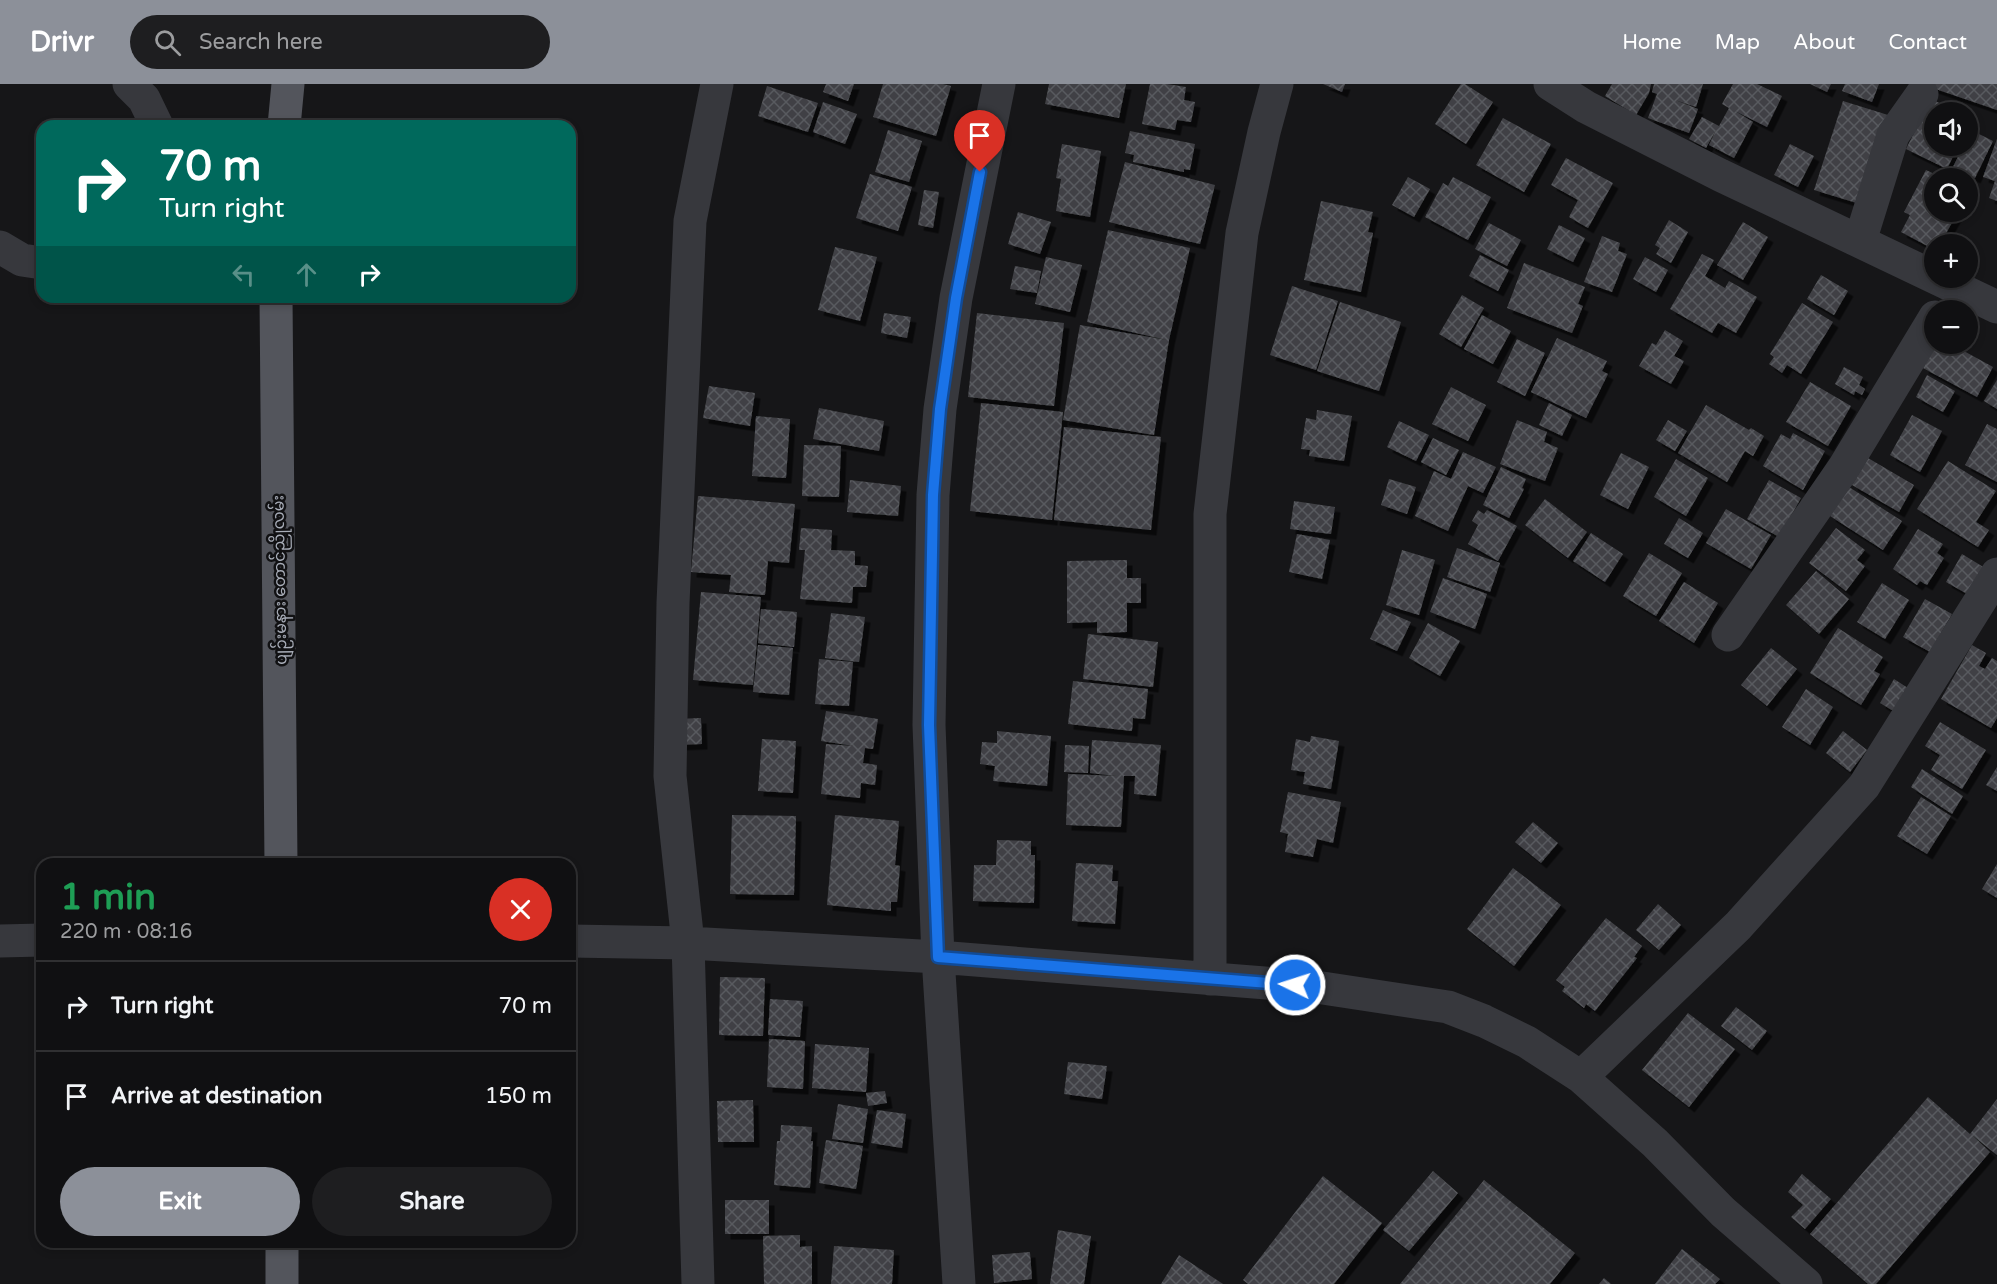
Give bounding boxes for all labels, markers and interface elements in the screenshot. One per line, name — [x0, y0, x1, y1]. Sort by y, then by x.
search box — [130, 15, 550, 69]
text: Drivr — [30, 25, 94, 59]
icon: search — [151, 26, 184, 59]
text: Search here — [199, 29, 323, 55]
text: Home — [1622, 30, 1682, 55]
text: Map — [1715, 30, 1760, 55]
text: About — [1793, 30, 1855, 55]
text: Contact — [1888, 30, 1967, 55]
map controls — [1924, 102, 1978, 354]
button: sound — [1924, 102, 1978, 156]
pin — [954, 110, 1005, 172]
icon: arrive — [963, 119, 996, 152]
text: 70 m — [159, 141, 261, 192]
icon: right — [60, 144, 138, 222]
button: search — [1924, 168, 1978, 222]
text: Turn right — [159, 192, 285, 225]
button: + — [1924, 234, 1978, 288]
icon: left — [227, 258, 260, 291]
icon: ahead — [290, 258, 323, 291]
icon: right — [353, 258, 386, 291]
button: − — [1924, 300, 1978, 354]
street label: ပျဉ်းမနား တောင်ညိုလမ်း — [267, 495, 294, 665]
text: 1 min — [60, 876, 156, 919]
button: close — [489, 878, 552, 941]
text: 220 m · 08:16 — [60, 920, 192, 944]
position arrow — [1263, 953, 1327, 1017]
icon: right — [60, 990, 93, 1023]
text: Turn right — [111, 993, 213, 1019]
text: 70 m — [498, 993, 552, 1019]
icon: arrive — [60, 1080, 93, 1113]
text: Arrive at destination — [111, 1083, 322, 1109]
text: 150 m — [485, 1083, 552, 1109]
button: Exit — [60, 1167, 300, 1236]
button: Share — [312, 1167, 552, 1236]

